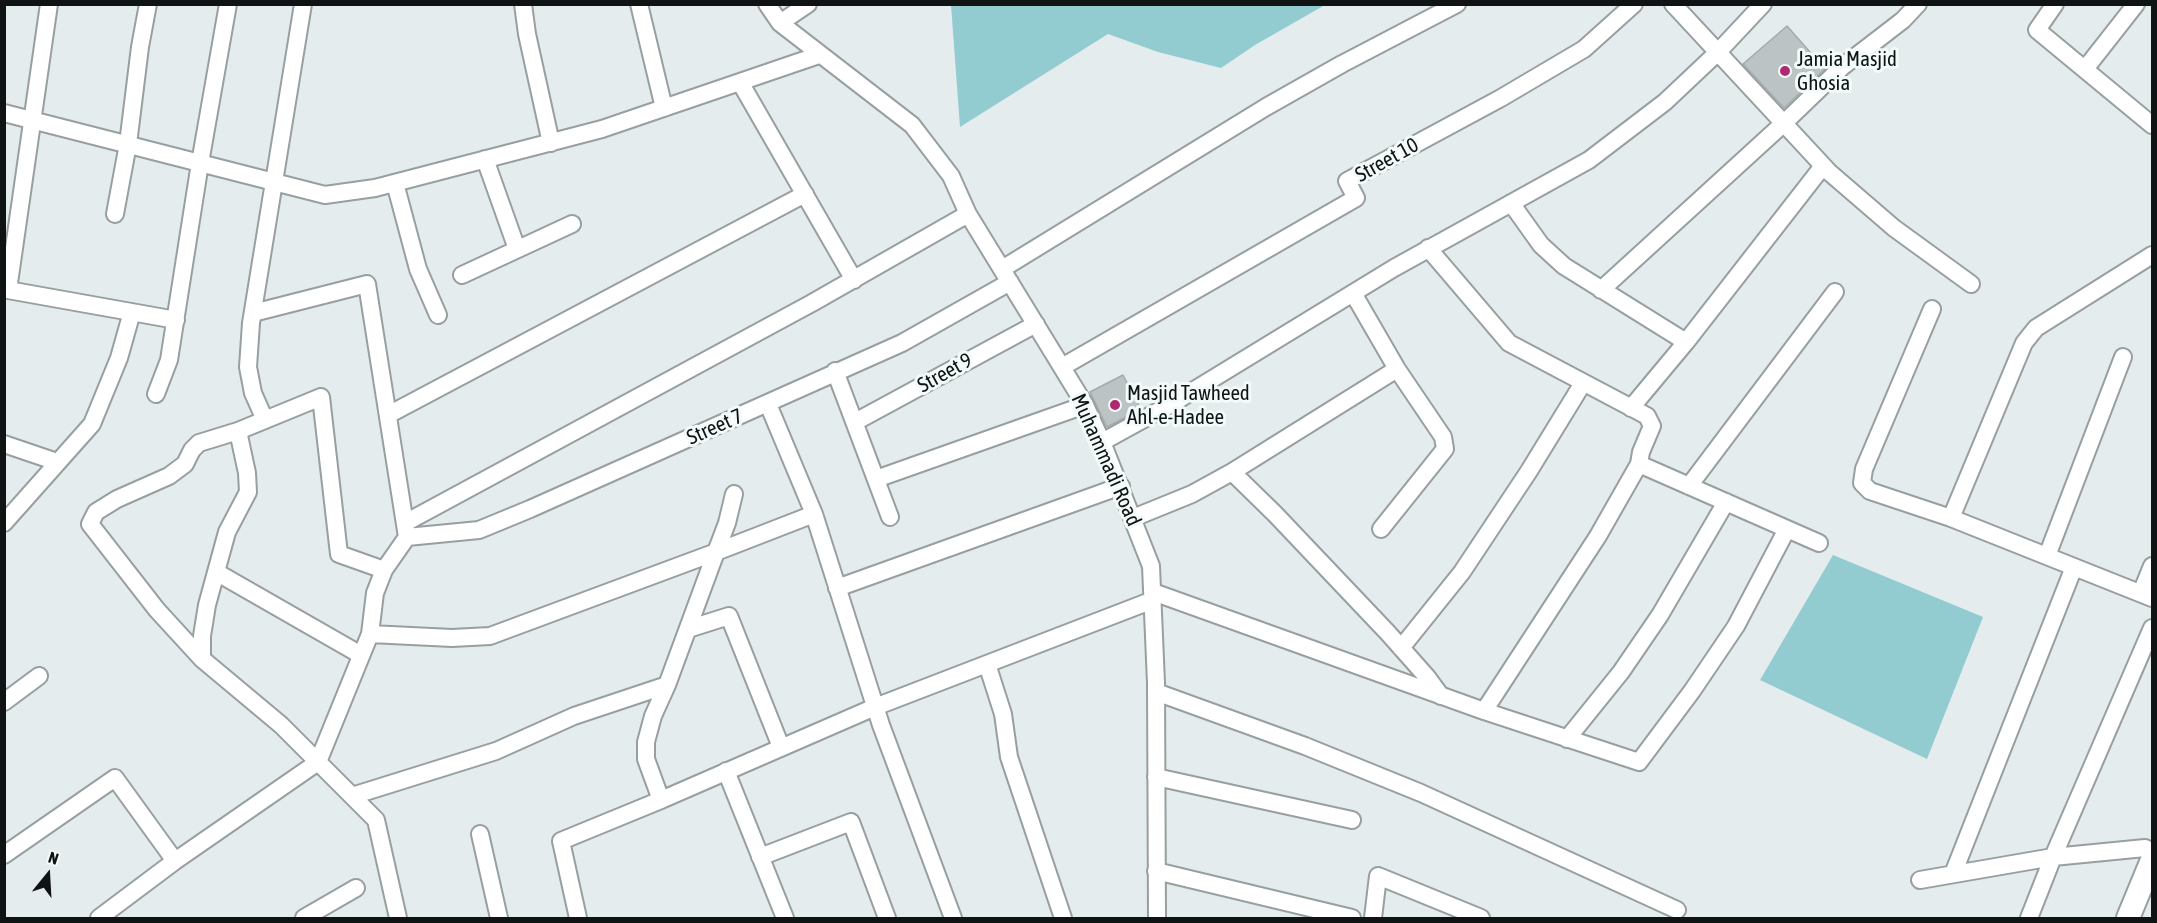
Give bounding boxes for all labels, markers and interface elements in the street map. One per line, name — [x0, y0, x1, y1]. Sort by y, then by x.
place label: Jamia Masjid Ghosia — [1797, 46, 1897, 96]
marker: Jamia Masjid Ghosia — [1778, 64, 1792, 78]
street label: Street 10 — [1351, 132, 1423, 188]
street label: Street 9 — [913, 348, 977, 398]
place label: Masjid Tawheed Ahl-e-Hadee — [1127, 380, 1250, 430]
street label: Muhammadi Road — [1066, 390, 1146, 530]
marker: Masjid Tawheed Ahl-e-Hadee — [1108, 398, 1122, 412]
street label: Street 7 — [683, 404, 747, 450]
north arrow — [18, 845, 78, 905]
text: N — [46, 848, 61, 868]

